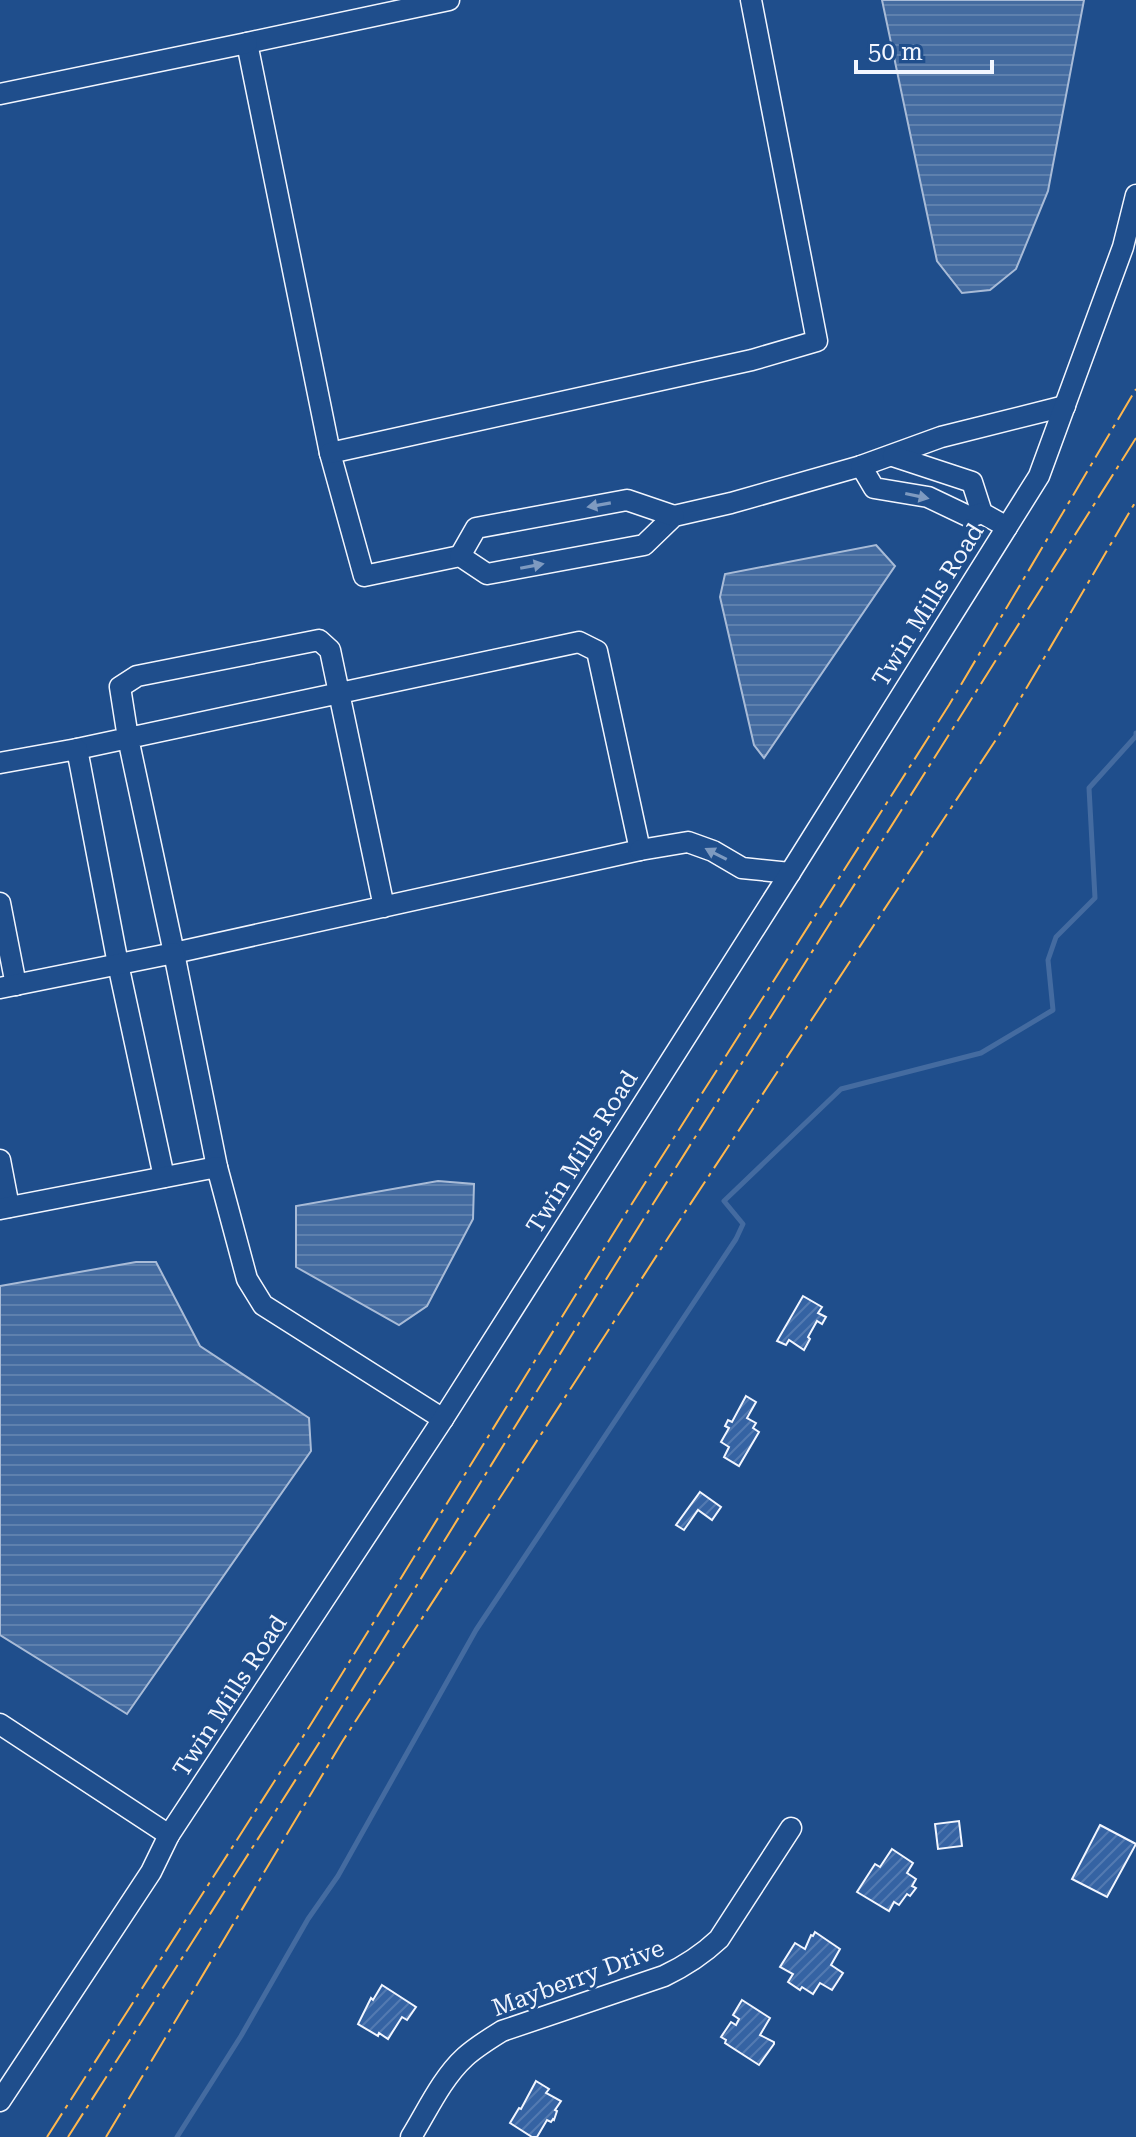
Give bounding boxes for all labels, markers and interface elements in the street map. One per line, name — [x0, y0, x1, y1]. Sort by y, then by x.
scale bar — [856, 24, 992, 74]
text: 50 m — [868, 38, 923, 66]
one-way arrow — [905, 490, 930, 503]
one-way arrow — [587, 500, 612, 512]
street label: Twin Mills Road — [867, 518, 989, 692]
one-way arrow — [519, 559, 544, 572]
one-way arrow — [705, 848, 728, 861]
street label: Twin Mills Road — [521, 1065, 643, 1239]
street label: Twin Mills Road — [167, 1610, 293, 1782]
street label: Mayberry Drive — [488, 1934, 668, 2022]

